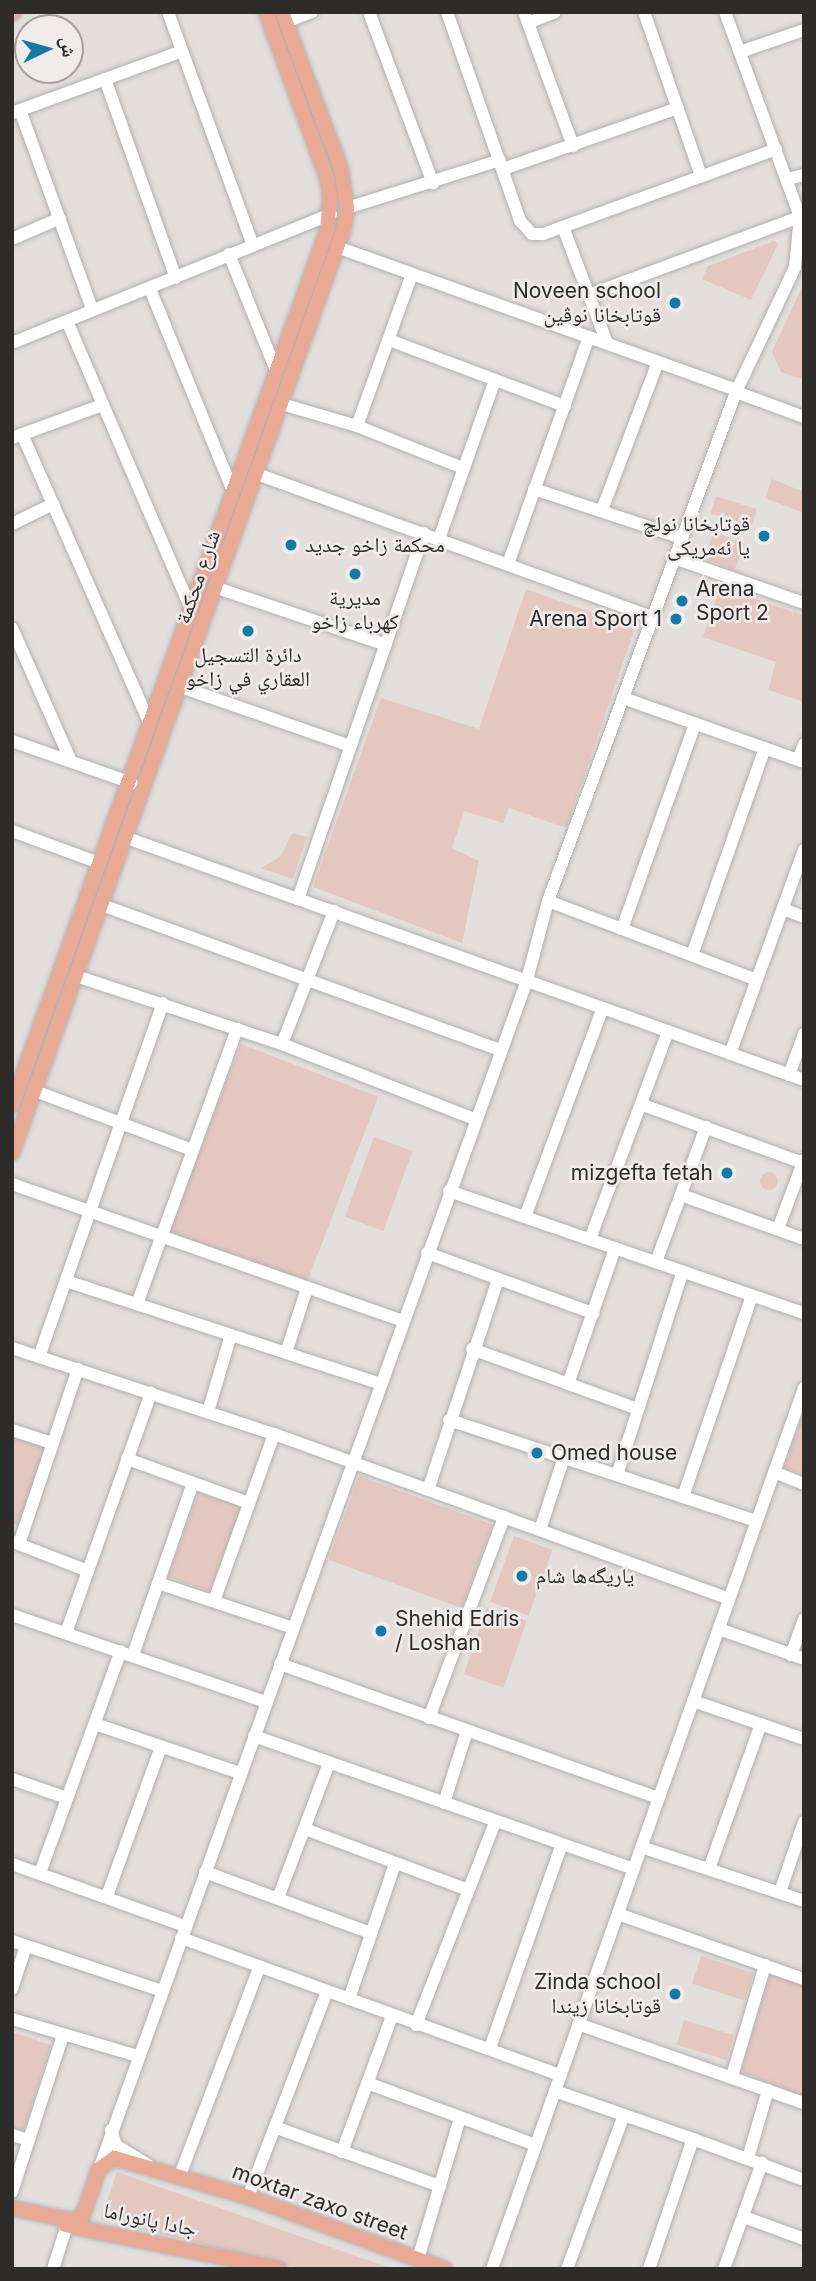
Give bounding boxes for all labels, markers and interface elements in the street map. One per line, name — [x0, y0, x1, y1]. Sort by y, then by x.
north arrow — [14, 14, 84, 84]
text: ش — [56, 36, 81, 58]
place label: Noveen school قوتابخانا نوڤين — [513, 278, 661, 328]
marker: Noveen school قوتابخانا نوڤين — [667, 295, 683, 311]
place label: قوتابخانا نولچ يا ئەمريكى — [643, 511, 750, 561]
street label: شارع محكمة — [170, 527, 226, 627]
marker: قوتابخانا نولچ يا ئەمريكى — [756, 528, 772, 544]
place label: محكمة زاخو جديد — [305, 532, 445, 558]
marker: محكمة زاخو جديد — [283, 537, 299, 553]
marker: مديرية كهرباء زاخو — [347, 566, 363, 582]
place label: Arena Sport 2 — [696, 576, 769, 626]
place label: مديرية كهرباء زاخو — [311, 585, 399, 635]
marker: Arena Sport 2 — [674, 593, 690, 609]
place label: Arena Sport 1 — [529, 606, 662, 632]
marker: Arena Sport 1 — [668, 611, 684, 627]
marker: دائرة التسجيل العقاري في زاخو — [240, 623, 256, 639]
place label: دائرة التسجيل العقاري في زاخو — [186, 642, 310, 692]
place label: mizgefta fetah — [571, 1160, 713, 1186]
marker: mizgefta fetah — [719, 1165, 735, 1181]
place label: Omed house — [551, 1440, 677, 1466]
marker: Omed house — [529, 1445, 545, 1461]
place label: ياريگه‌ها شام — [536, 1563, 634, 1589]
marker: ياريگه‌ها شام — [514, 1568, 530, 1584]
place label: Shehid Edris / Loshan — [395, 1606, 519, 1656]
marker: Shehid Edris / Loshan — [373, 1623, 389, 1639]
place label: Zinda school قوتابخانا زیندا — [534, 1969, 661, 2019]
marker: Zinda school قوتابخانا زیندا — [667, 1986, 683, 2002]
street label: moxtar zaxo street — [229, 2159, 411, 2245]
street label: جادا پانوراما — [101, 2198, 199, 2242]

